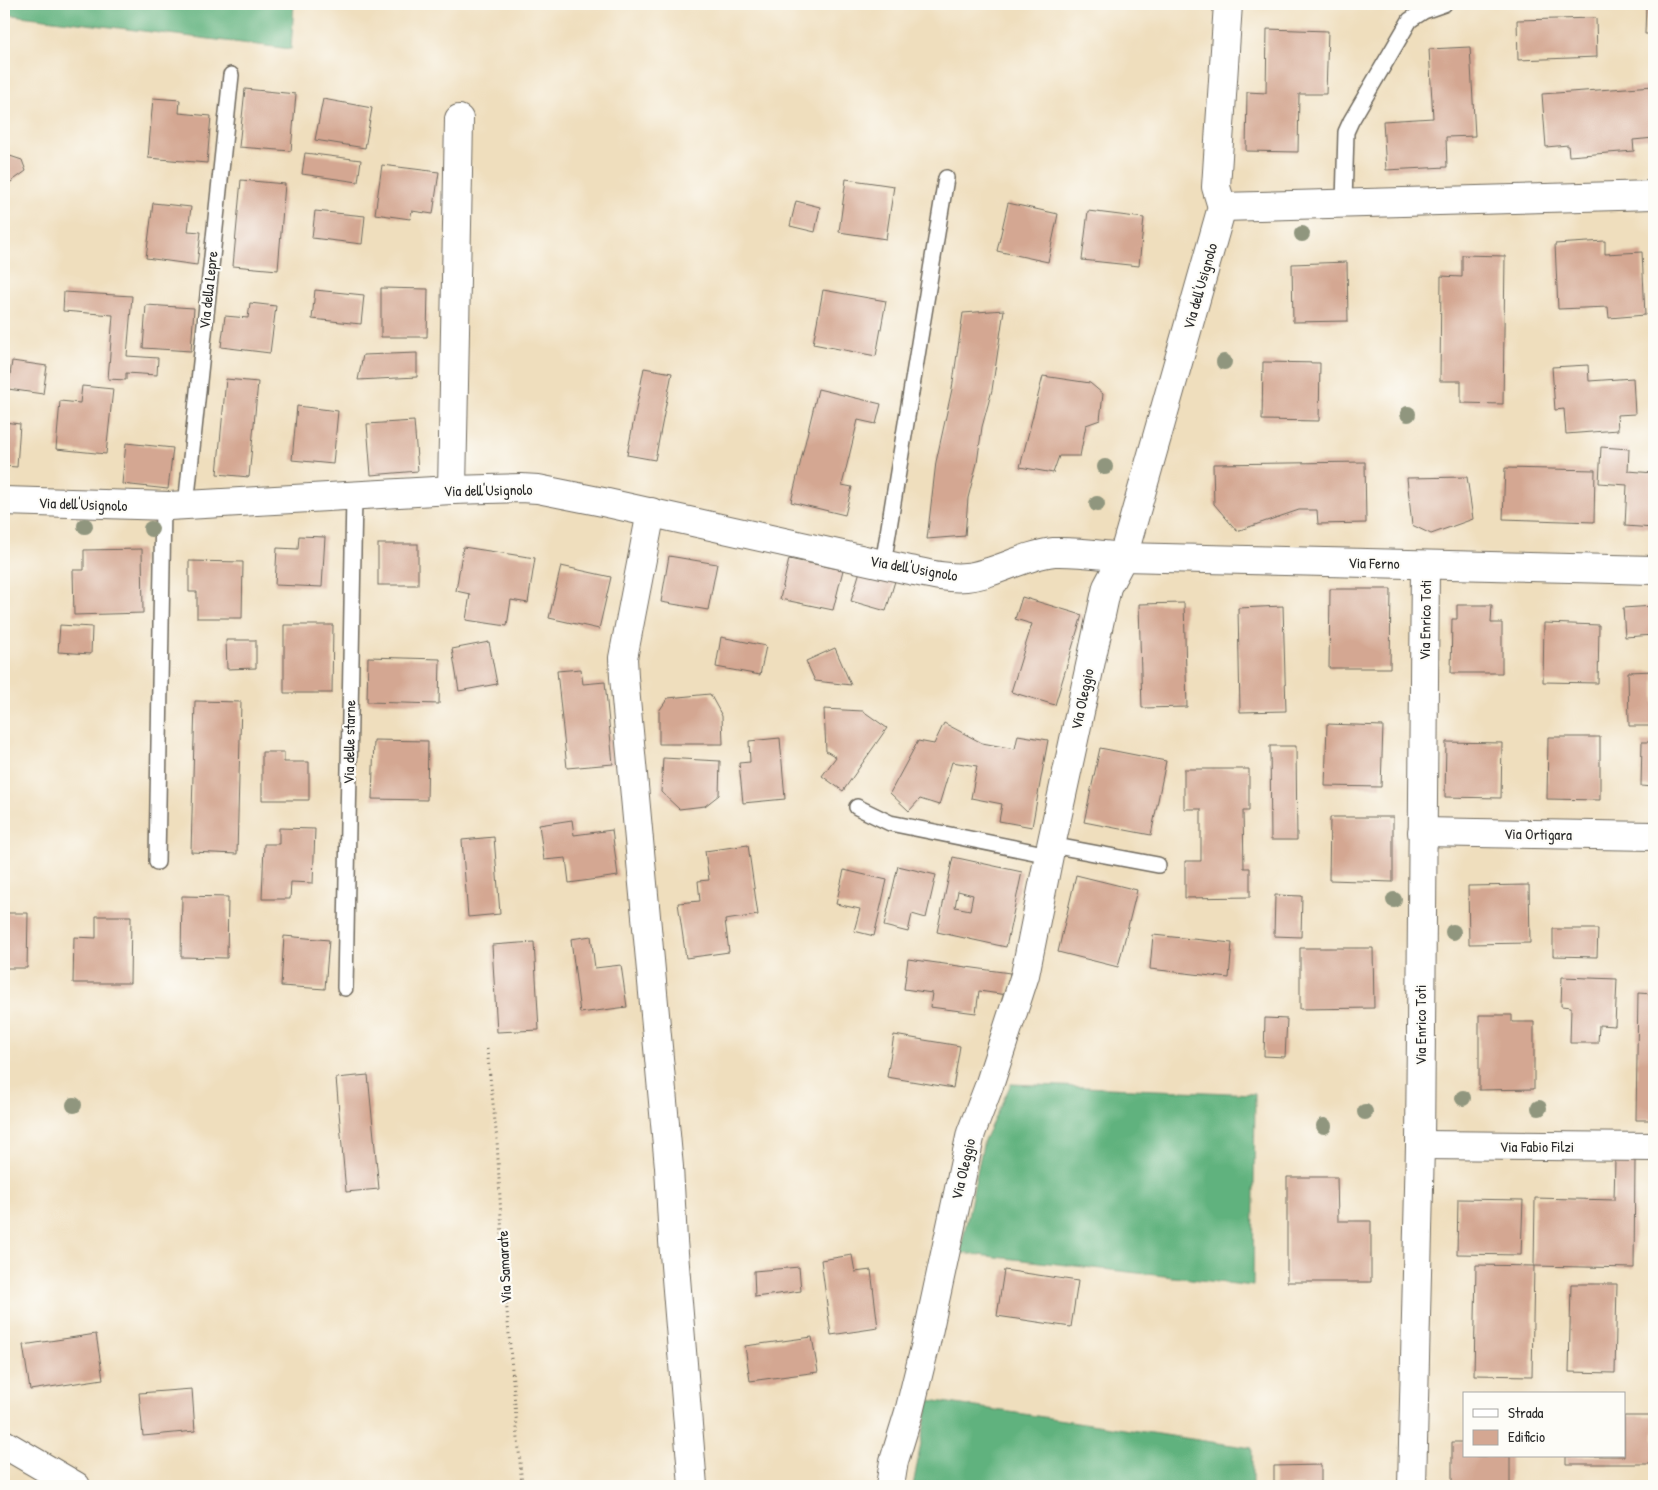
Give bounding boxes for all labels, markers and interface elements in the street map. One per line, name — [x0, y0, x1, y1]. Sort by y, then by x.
street label: Via dell'Usignolo — [1178, 240, 1222, 332]
street label: Via della Lepre — [193, 250, 223, 330]
street label: Via dell'Usignolo — [443, 479, 533, 501]
street label: Via dell'Usignolo — [38, 492, 128, 516]
street label: Via dell'Usignolo — [868, 550, 960, 586]
street label: Via Ferno — [1348, 552, 1400, 574]
street label: Via Enrico Toti — [1414, 580, 1436, 660]
street label: Via Oleggio — [1065, 666, 1099, 732]
street label: Via delle starne — [338, 700, 360, 784]
street label: Via Ortigara — [1504, 823, 1572, 845]
street label: Via Enrico Toti — [1410, 985, 1431, 1065]
street label: Via Oleggio — [946, 1136, 980, 1202]
street label: Via Fabio Filzi — [1500, 1136, 1574, 1157]
street label: Via Samarate — [492, 1230, 516, 1304]
legend — [1463, 1392, 1626, 1458]
text: Strada — [1508, 1402, 1544, 1423]
text: Edificio — [1508, 1426, 1545, 1447]

